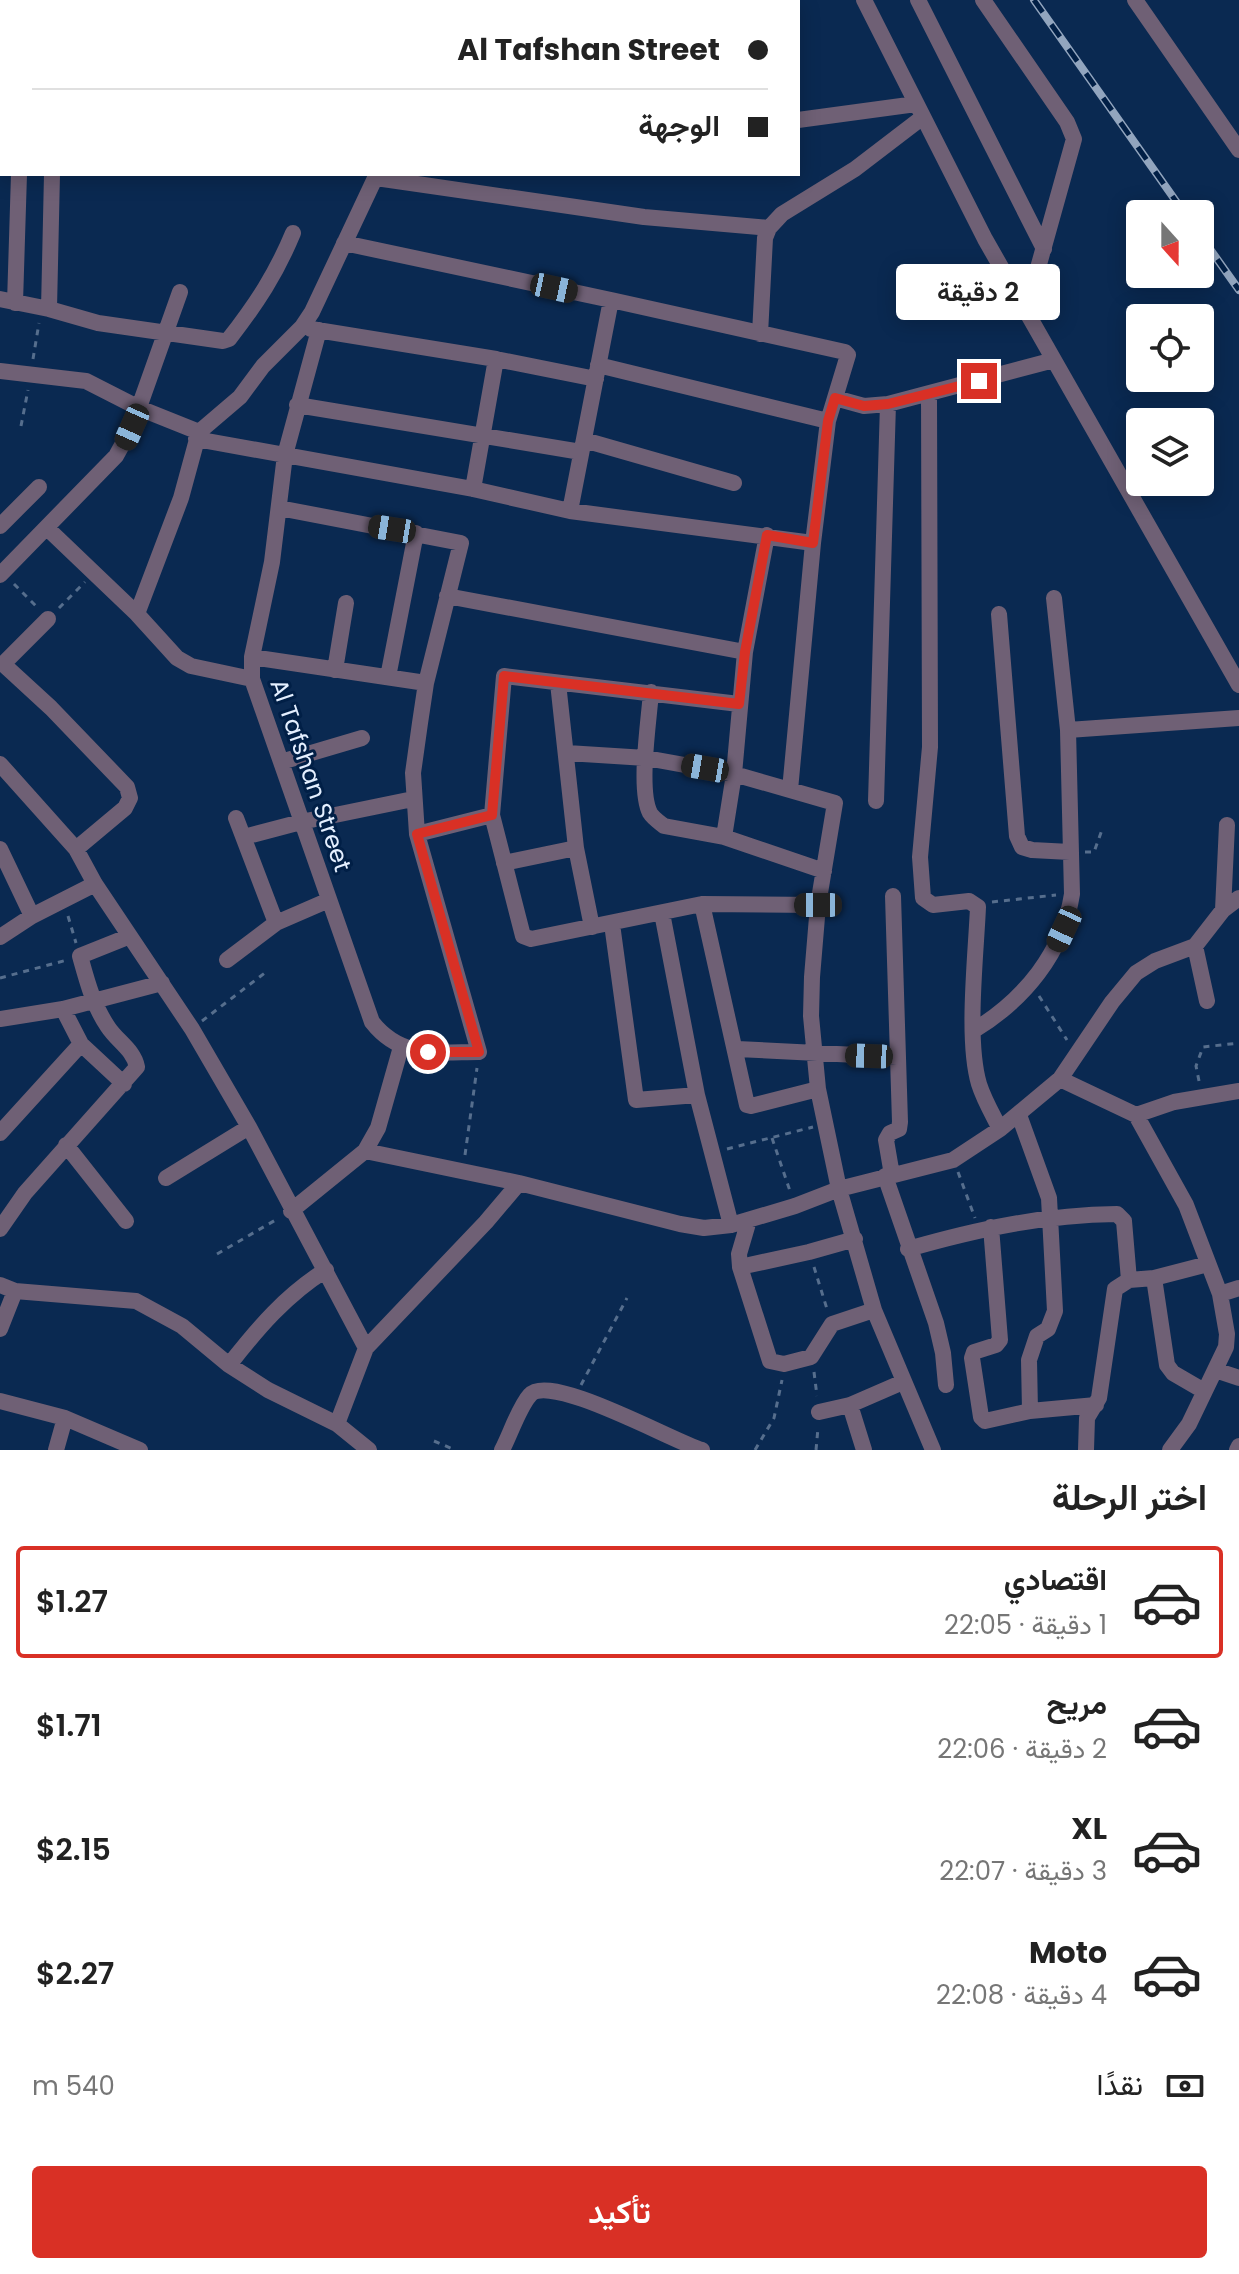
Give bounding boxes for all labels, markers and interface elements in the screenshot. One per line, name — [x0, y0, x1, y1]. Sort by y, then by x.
text: Al Tafshan Street — [457, 28, 720, 71]
text: الوجهة — [638, 104, 720, 147]
north arrow — [1126, 200, 1214, 288]
map controls — [1126, 200, 1214, 496]
callout: 2 دقيقة — [897, 265, 1061, 321]
car — [528, 271, 580, 305]
text: 2 دقيقة — [937, 274, 1019, 310]
button: locate — [1126, 304, 1214, 392]
route end — [961, 363, 997, 399]
car — [111, 400, 153, 454]
button: layers — [1126, 408, 1214, 496]
car — [366, 513, 418, 545]
street label: Al Tafshan Street — [263, 674, 359, 876]
car — [679, 752, 731, 784]
car — [794, 893, 842, 917]
car — [1043, 902, 1085, 956]
route start — [410, 1034, 446, 1070]
car — [845, 1043, 893, 1069]
text: اختر الرحلة — [1052, 1472, 1207, 1523]
text: اقتصادي — [1004, 1558, 1107, 1601]
icon: car — [1131, 1566, 1203, 1638]
text: $1.27 — [36, 1580, 108, 1623]
text: 1 دقيقة · 22:05 — [944, 1607, 1107, 1643]
text: مريح — [1047, 1682, 1107, 1725]
icon: car — [1131, 1690, 1203, 1762]
text: $1.71 — [36, 1704, 102, 1747]
text: 2 دقيقة · 22:06 — [937, 1731, 1107, 1767]
text: XL — [1071, 1807, 1107, 1850]
icon: car — [1131, 1814, 1203, 1886]
text: $2.15 — [36, 1828, 111, 1871]
text: 3 دقيقة · 22:07 — [939, 1853, 1107, 1889]
text: Moto — [1029, 1931, 1107, 1974]
icon: car — [1131, 1938, 1203, 2010]
text: $2.27 — [36, 1952, 114, 1995]
text: 4 دقيقة · 22:08 — [936, 1977, 1107, 2013]
text: نقدًا — [1097, 2063, 1143, 2106]
icon: cash — [1163, 2064, 1207, 2108]
text: 540 m — [32, 2068, 115, 2104]
button: تأكيد — [32, 2166, 1207, 2258]

